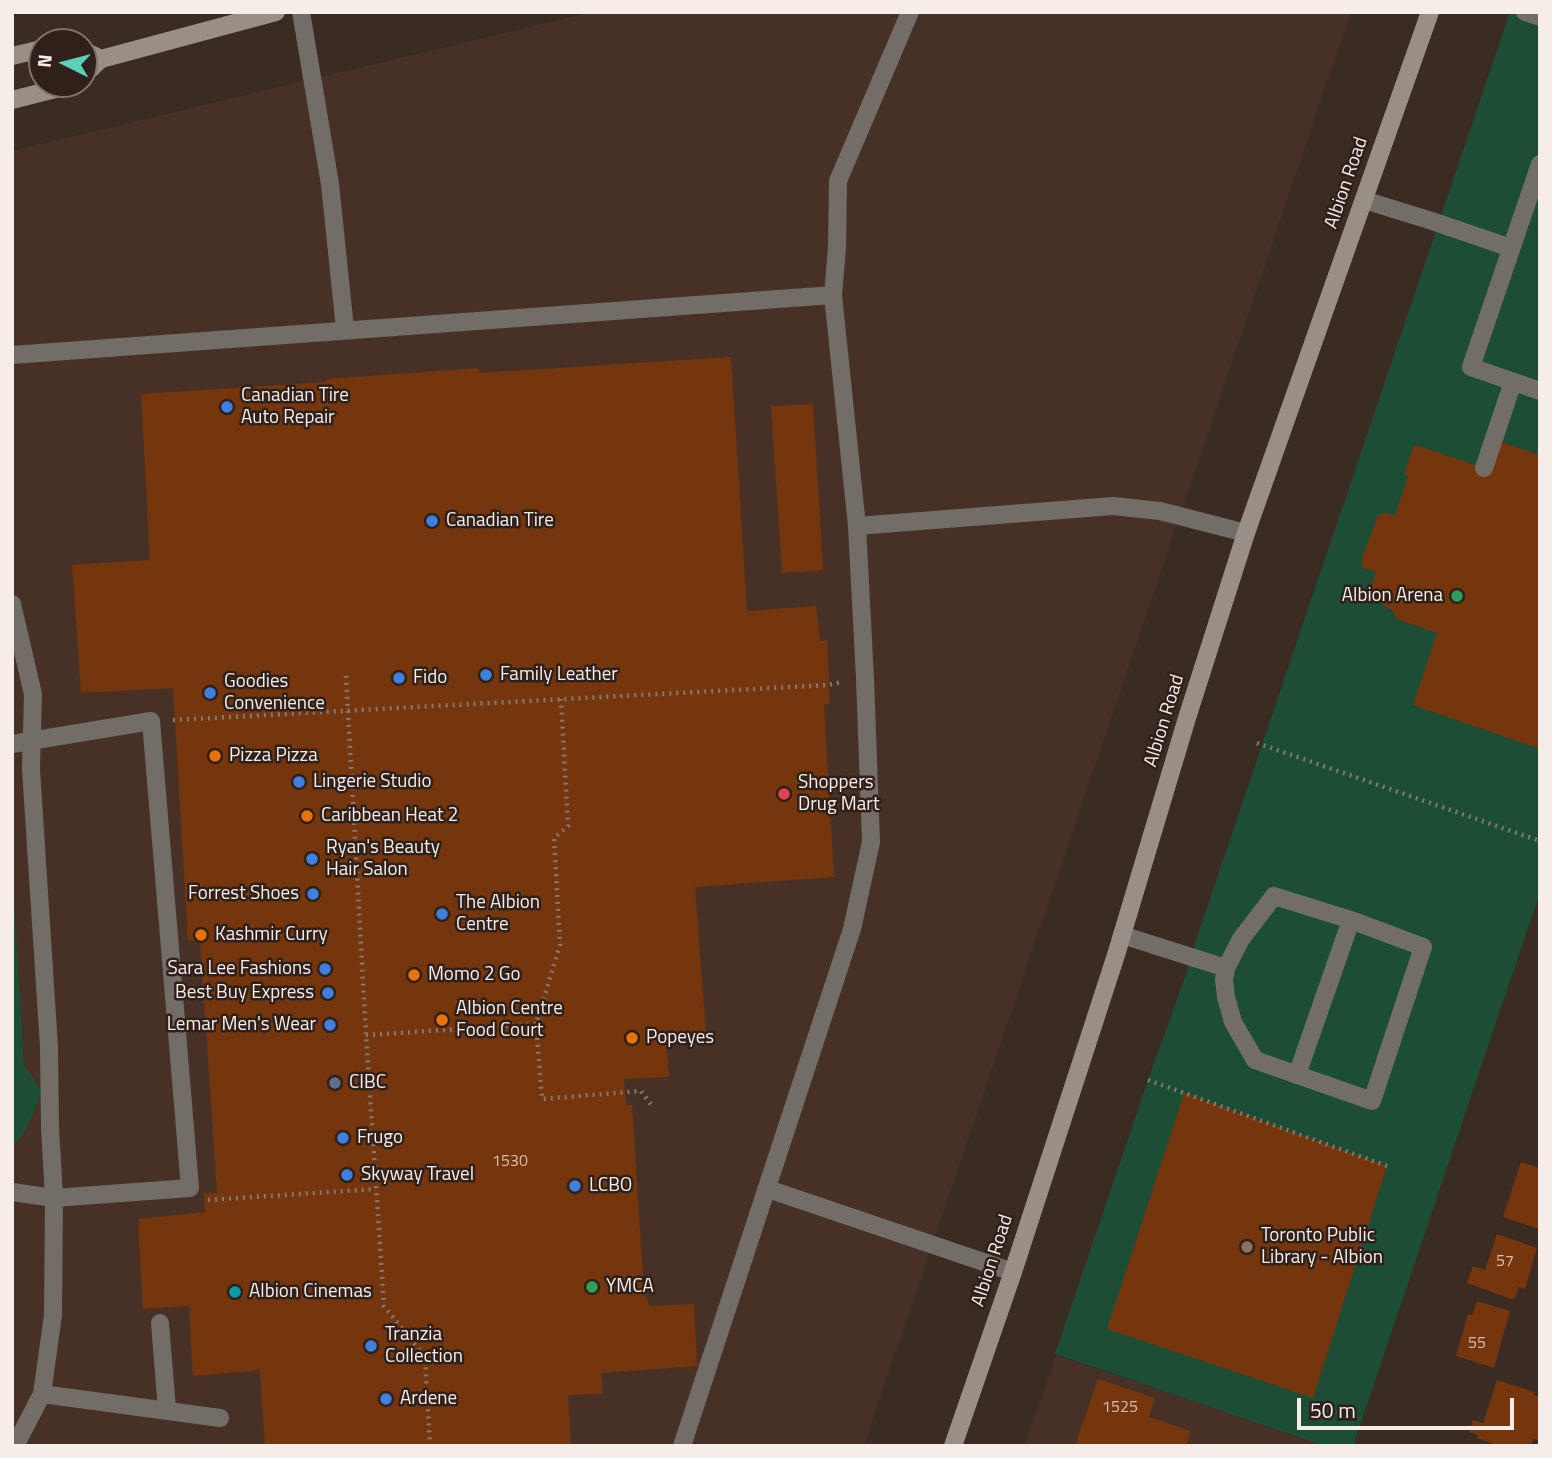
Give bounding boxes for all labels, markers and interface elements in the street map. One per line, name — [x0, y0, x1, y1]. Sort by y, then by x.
north arrow — [28, 28, 98, 98]
text: N — [28, 53, 59, 69]
street label: Albion Road — [1321, 134, 1373, 232]
place label: Canadian Tire Auto Repair — [241, 385, 349, 429]
marker: Canadian Tire Auto Repair — [219, 399, 235, 415]
place label: Canadian Tire — [446, 510, 554, 532]
marker: Canadian Tire — [424, 513, 440, 529]
place label: Albion Arena — [1342, 585, 1443, 607]
marker: Albion Arena — [1449, 588, 1465, 604]
place label: Family Leather — [500, 664, 618, 686]
place label: Fido — [413, 667, 447, 689]
marker: Family Leather — [478, 667, 494, 683]
marker: Fido — [391, 670, 407, 686]
place label: Goodies Convenience — [224, 671, 325, 715]
street label: Albion Road — [1140, 672, 1190, 770]
marker: Goodies Convenience — [202, 685, 218, 701]
place label: Pizza Pizza — [229, 745, 318, 767]
marker: Pizza Pizza — [207, 748, 223, 764]
place label: Lingerie Studio — [313, 771, 431, 793]
place label: Shoppers Drug Mart — [798, 772, 880, 816]
marker: Lingerie Studio — [291, 774, 307, 790]
marker: Shoppers Drug Mart — [776, 786, 792, 802]
place label: Caribbean Heat 2 — [321, 805, 458, 827]
marker: Caribbean Heat 2 — [299, 808, 315, 824]
place label: Ryan's Beauty Hair Salon — [326, 837, 440, 881]
marker: Ryan's Beauty Hair Salon — [304, 851, 320, 867]
place label: Forrest Shoes — [188, 883, 299, 905]
marker: Forrest Shoes — [305, 886, 321, 902]
place label: The Albion Centre — [456, 892, 540, 936]
marker: The Albion Centre — [434, 906, 450, 922]
place label: Kashmir Curry — [215, 924, 328, 946]
marker: Kashmir Curry — [193, 927, 209, 943]
place label: Sara Lee Fashions — [167, 958, 311, 980]
marker: Sara Lee Fashions — [317, 961, 333, 977]
place label: Momo 2 Go — [428, 964, 521, 986]
marker: Momo 2 Go — [406, 967, 422, 983]
place label: Best Buy Express — [175, 982, 314, 1004]
marker: Best Buy Express — [320, 985, 336, 1001]
place label: Albion Centre Food Court — [456, 998, 563, 1042]
marker: Albion Centre Food Court — [434, 1012, 450, 1028]
place label: Lemar Men's Wear — [167, 1014, 316, 1036]
marker: Lemar Men's Wear — [322, 1017, 338, 1033]
place label: Popeyes — [646, 1027, 714, 1049]
marker: Popeyes — [624, 1030, 640, 1046]
place label: CIBC — [349, 1072, 386, 1094]
marker: CIBC — [327, 1075, 343, 1091]
place label: Frugo — [357, 1127, 403, 1149]
marker: Frugo — [335, 1130, 351, 1146]
house number: 1530 — [492, 1152, 528, 1172]
place label: Skyway Travel — [361, 1164, 474, 1186]
marker: Skyway Travel — [339, 1167, 355, 1183]
place label: LCBO — [589, 1175, 632, 1197]
marker: LCBO — [567, 1178, 583, 1194]
street label: Albion Road — [967, 1212, 1019, 1310]
place label: Toronto Public Library - Albion — [1261, 1225, 1383, 1269]
marker: Toronto Public Library - Albion — [1239, 1239, 1255, 1255]
house number: 57 — [1496, 1252, 1514, 1272]
place label: YMCA — [606, 1276, 654, 1298]
marker: YMCA — [584, 1279, 600, 1295]
place label: Albion Cinemas — [249, 1281, 372, 1303]
marker: Albion Cinemas — [227, 1284, 243, 1300]
place label: Tranzia Collection — [385, 1324, 463, 1368]
house number: 55 — [1468, 1334, 1486, 1354]
marker: Tranzia Collection — [363, 1338, 379, 1354]
scale bar — [1300, 1384, 1517, 1428]
place label: Ardene — [400, 1388, 457, 1410]
marker: Ardene — [378, 1391, 394, 1407]
text: 50 m — [1310, 1394, 1356, 1426]
house number: 1525 — [1102, 1398, 1138, 1418]

